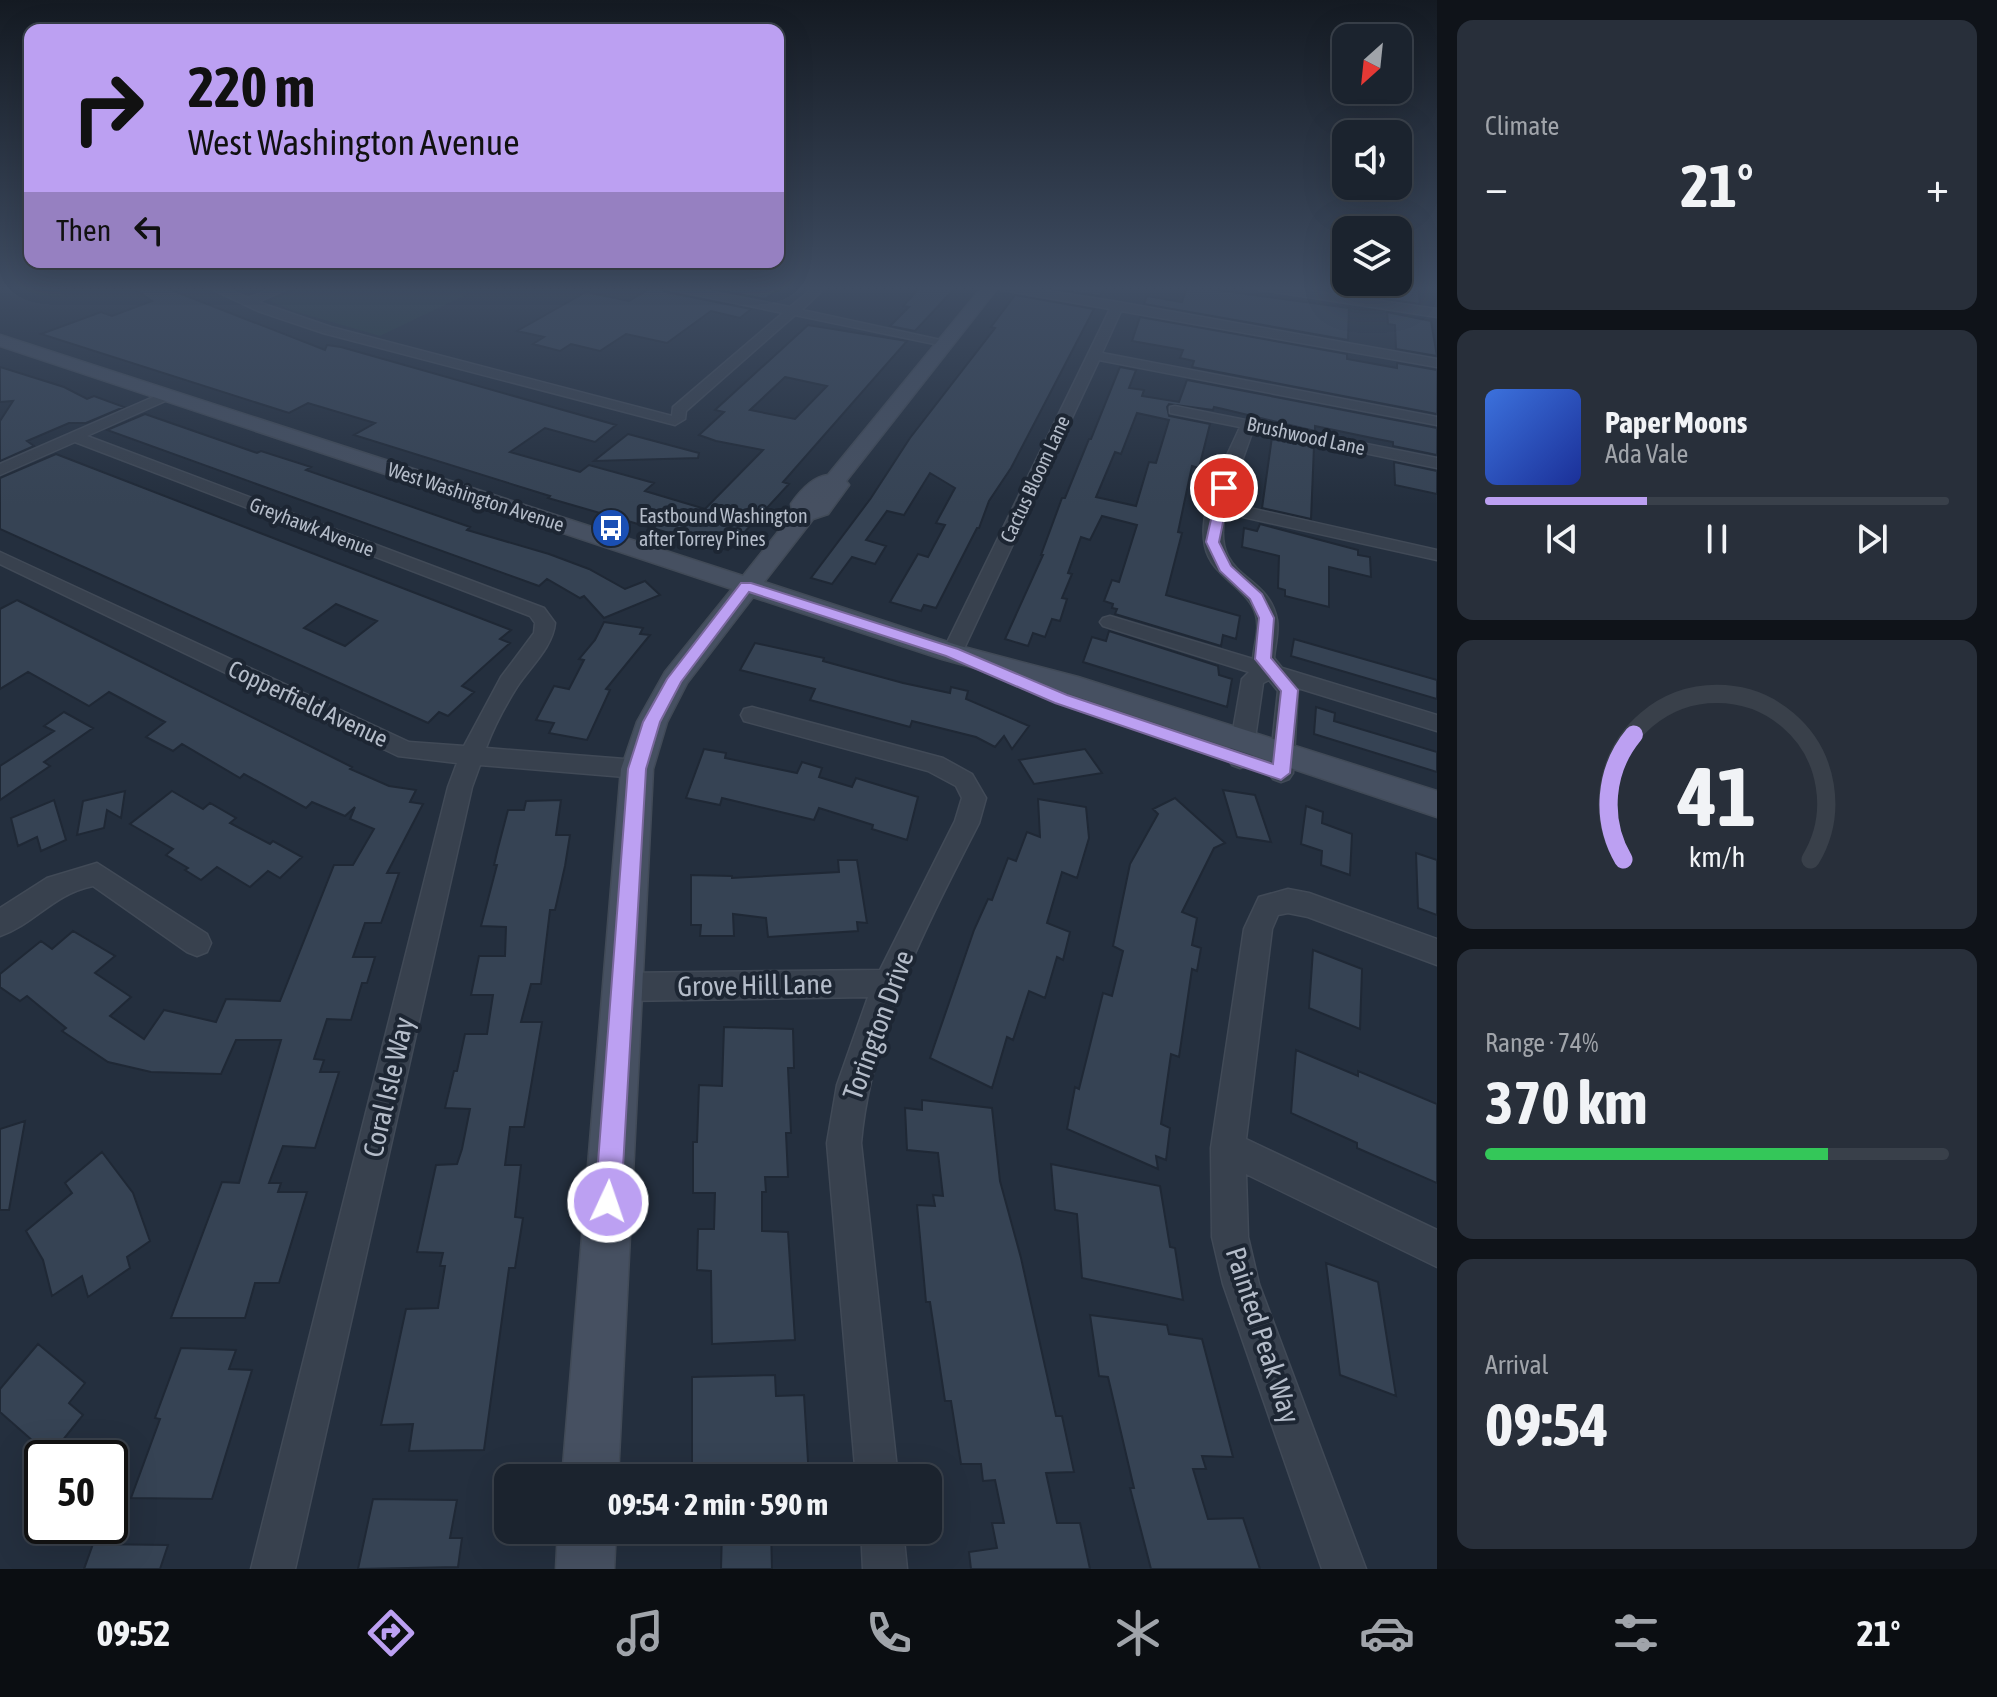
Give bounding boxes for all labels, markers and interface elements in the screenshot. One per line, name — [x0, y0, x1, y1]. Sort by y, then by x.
north arrow — [1332, 24, 1412, 104]
map controls — [1332, 24, 1412, 296]
text: 220 m — [188, 55, 315, 119]
icon: right — [56, 56, 160, 160]
text: Climate — [1485, 111, 1559, 141]
button: sound — [1332, 120, 1412, 200]
text: West Washington Avenue — [188, 121, 520, 163]
text: 21° — [1681, 151, 1753, 220]
text: − — [1485, 161, 1508, 211]
text: + — [1926, 161, 1949, 211]
icon: left — [127, 208, 171, 252]
text: Then — [56, 213, 111, 247]
button: layers — [1332, 216, 1412, 296]
text: Paper Moons — [1605, 405, 1747, 439]
street label: Cactus Bloom Lane — [995, 412, 1074, 546]
street label: Brushwood Lane — [1245, 412, 1367, 459]
text: Ada Vale — [1605, 439, 1688, 469]
pin — [1190, 454, 1258, 522]
street label: West Washington Avenue — [385, 457, 567, 536]
icon: arrive — [1202, 466, 1246, 510]
street label: Greyhawk Avenue — [247, 492, 378, 561]
place label: Eastbound Washington after Torrey Pines — [639, 504, 808, 550]
bus stop icon: Eastbound Washington after Torrey Pines — [590, 507, 632, 549]
icon: previous — [1540, 517, 1584, 561]
icon: pause — [1695, 517, 1739, 561]
icon: next — [1850, 517, 1894, 561]
street label: Copperfield Avenue — [224, 655, 392, 752]
text: 41 — [1677, 748, 1756, 844]
text: km/h — [1689, 841, 1745, 874]
street label: Torington Drive — [836, 946, 920, 1104]
street label: Grove Hill Lane — [677, 968, 833, 1002]
street label: Coral Isle Way — [356, 1014, 420, 1160]
text: Range · 74% — [1485, 1028, 1598, 1058]
text: 370 km — [1485, 1068, 1647, 1137]
position arrow — [566, 1160, 650, 1244]
street label: Painted Peak Way — [1220, 1243, 1306, 1427]
text: Arrival — [1485, 1350, 1549, 1380]
text: 09:54 — [1485, 1390, 1608, 1459]
speed limit sign: 50 — [24, 1440, 128, 1544]
text: 09:54 · 2 min · 590 m — [608, 1487, 828, 1521]
icon: directions — [363, 1605, 419, 1661]
icon: music — [612, 1605, 668, 1661]
icon: phone — [861, 1605, 917, 1661]
icon: climate — [1110, 1605, 1166, 1661]
icon: car — [1359, 1605, 1415, 1661]
icon: filters — [1608, 1605, 1664, 1661]
text: 09:52 — [96, 1612, 171, 1654]
text: 21° — [1857, 1612, 1901, 1654]

